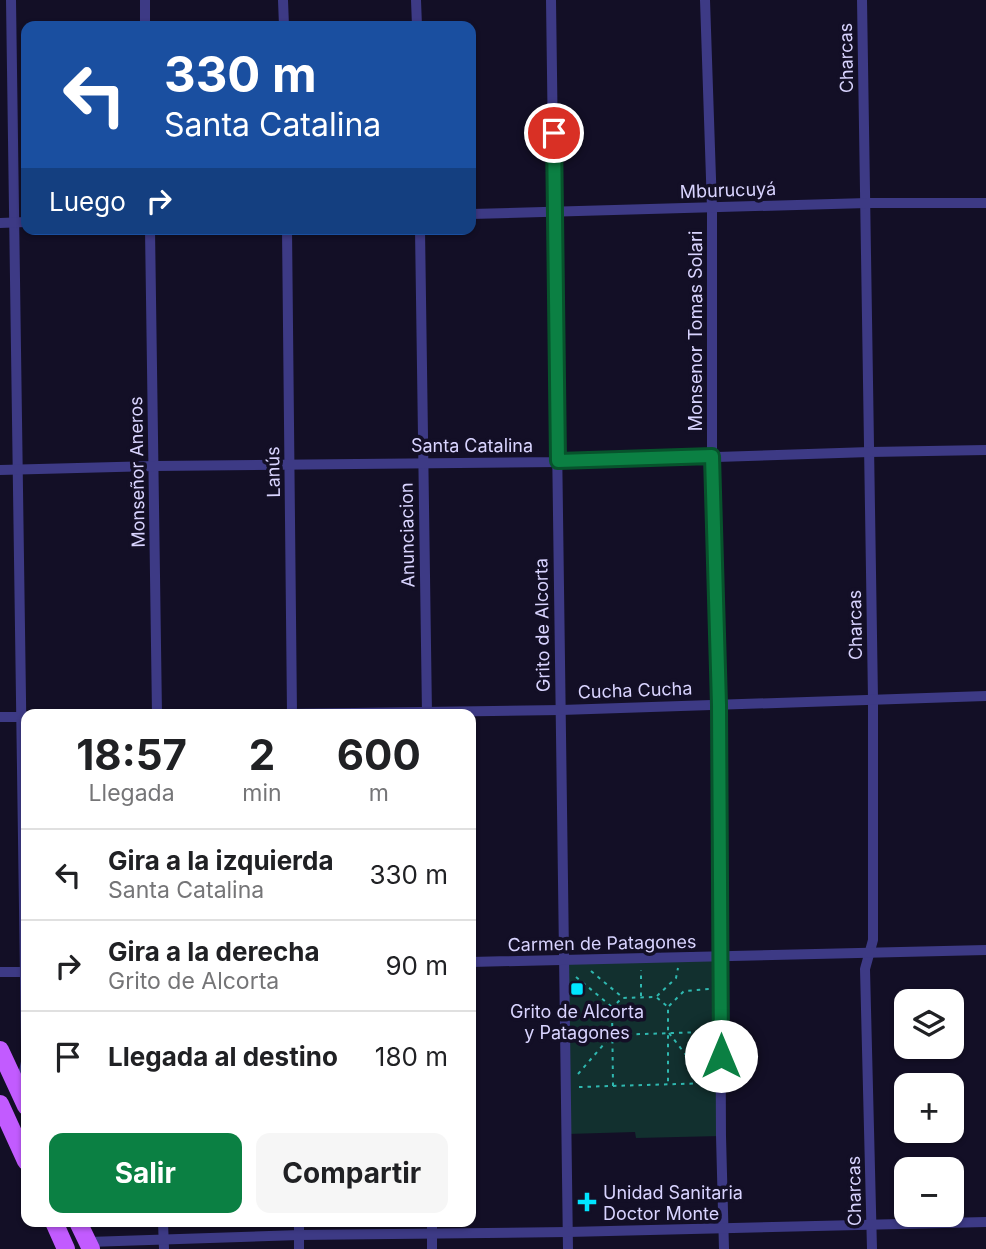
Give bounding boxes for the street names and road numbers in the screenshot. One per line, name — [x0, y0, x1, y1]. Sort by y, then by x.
street label: Charcas — [835, 23, 857, 93]
street label: Mburucuyá — [679, 178, 777, 202]
street label: Monsenor Tomas Solari — [685, 231, 706, 431]
street label: Monseñor Aneros — [125, 396, 149, 548]
street label: Santa Catalina — [411, 435, 533, 456]
street label: Lanús — [262, 446, 284, 498]
street label: Anunciacion — [396, 482, 418, 588]
street label: Grito de Alcorta — [530, 558, 554, 692]
street label: Charcas — [844, 590, 866, 660]
street label: Cucha Cucha — [577, 678, 693, 702]
street label: Carmen de Patagones — [507, 931, 697, 955]
street label: Charcas — [843, 1156, 865, 1226]

